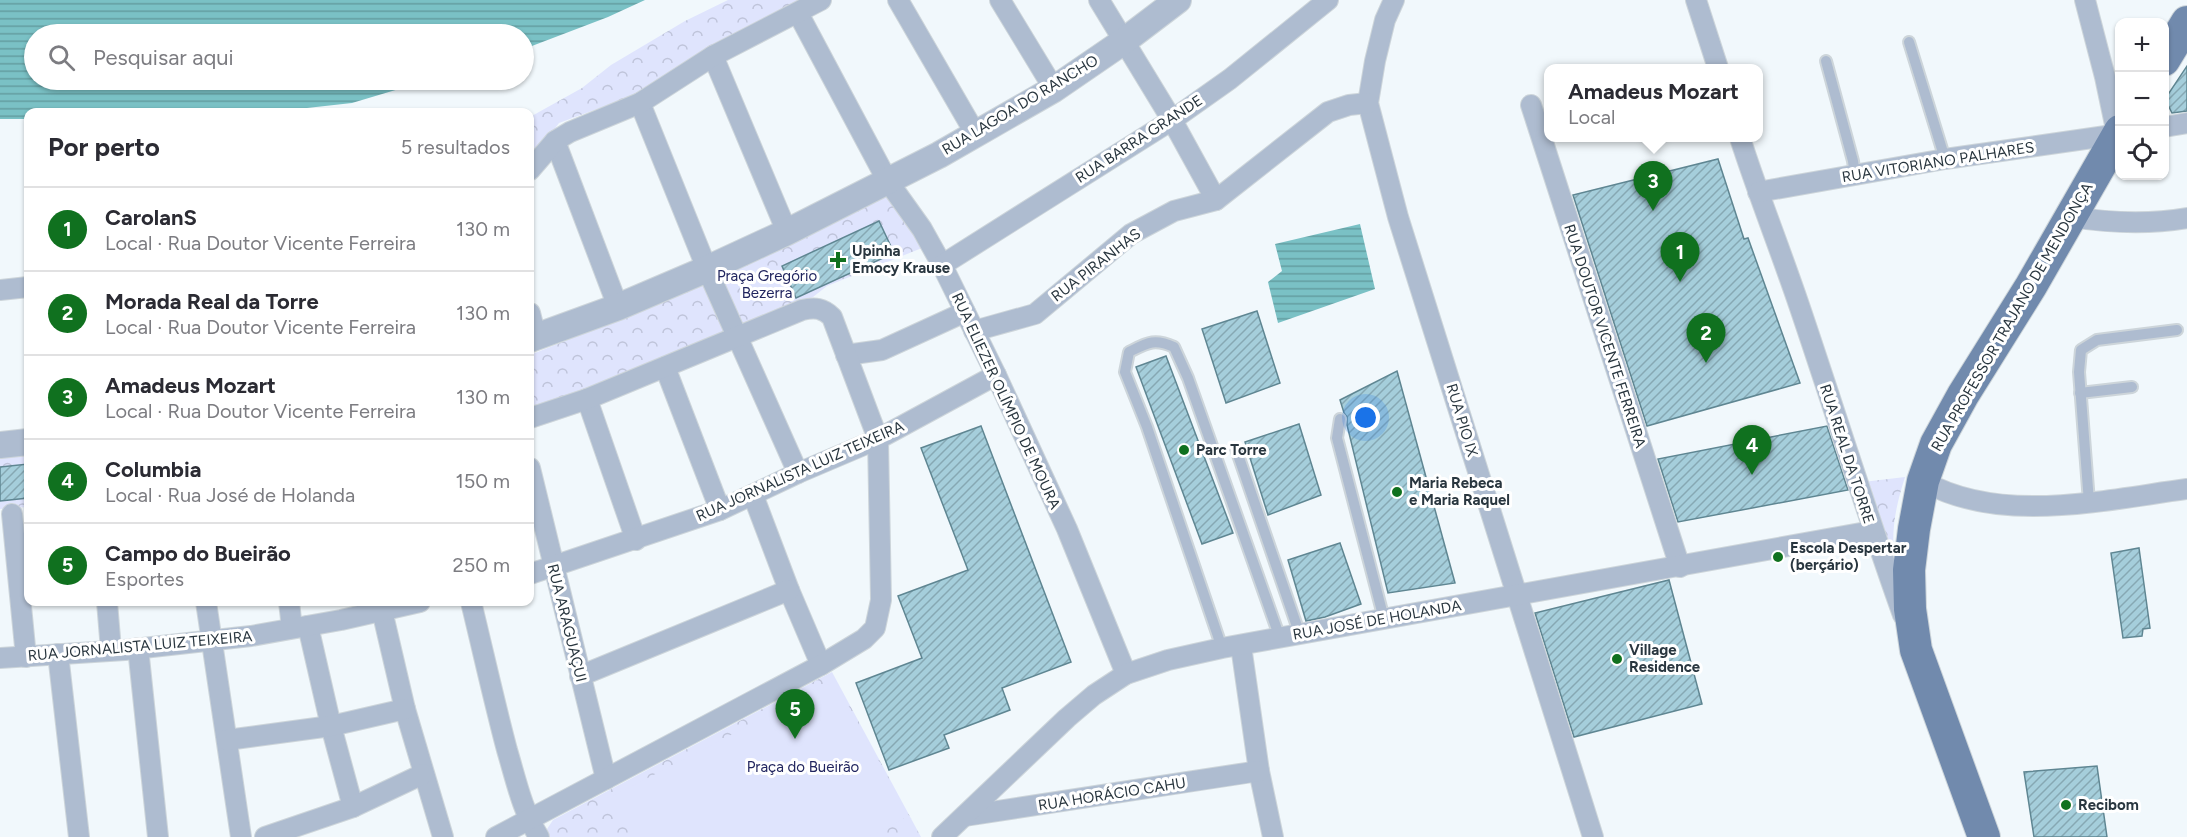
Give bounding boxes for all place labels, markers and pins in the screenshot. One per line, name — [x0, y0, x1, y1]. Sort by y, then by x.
pin: 3 — [1634, 162, 1672, 211]
pin: 1 — [1660, 232, 1700, 282]
place label: Upinha Emocy Krause — [852, 242, 951, 277]
marker: Upinha Emocy Krause — [829, 251, 847, 269]
pin: 2 — [1686, 314, 1726, 363]
pin: 4 — [1732, 426, 1772, 475]
place label: Parc Torre — [1196, 441, 1267, 459]
marker: Parc Torre — [1177, 443, 1191, 457]
place label: Maria Rebeca e Maria Raquel — [1409, 474, 1510, 509]
marker: Maria Rebeca e Maria Raquel — [1390, 485, 1404, 499]
place label: Escola Despertar (berçário) — [1790, 539, 1907, 574]
marker: Escola Despertar (berçário) — [1771, 550, 1785, 564]
place label: Village Residence — [1629, 641, 1701, 676]
marker: Village Residence — [1610, 652, 1624, 666]
pin: 5 — [776, 690, 814, 739]
place label: Recibom — [2078, 796, 2139, 814]
marker: Recibom — [2059, 798, 2073, 812]

